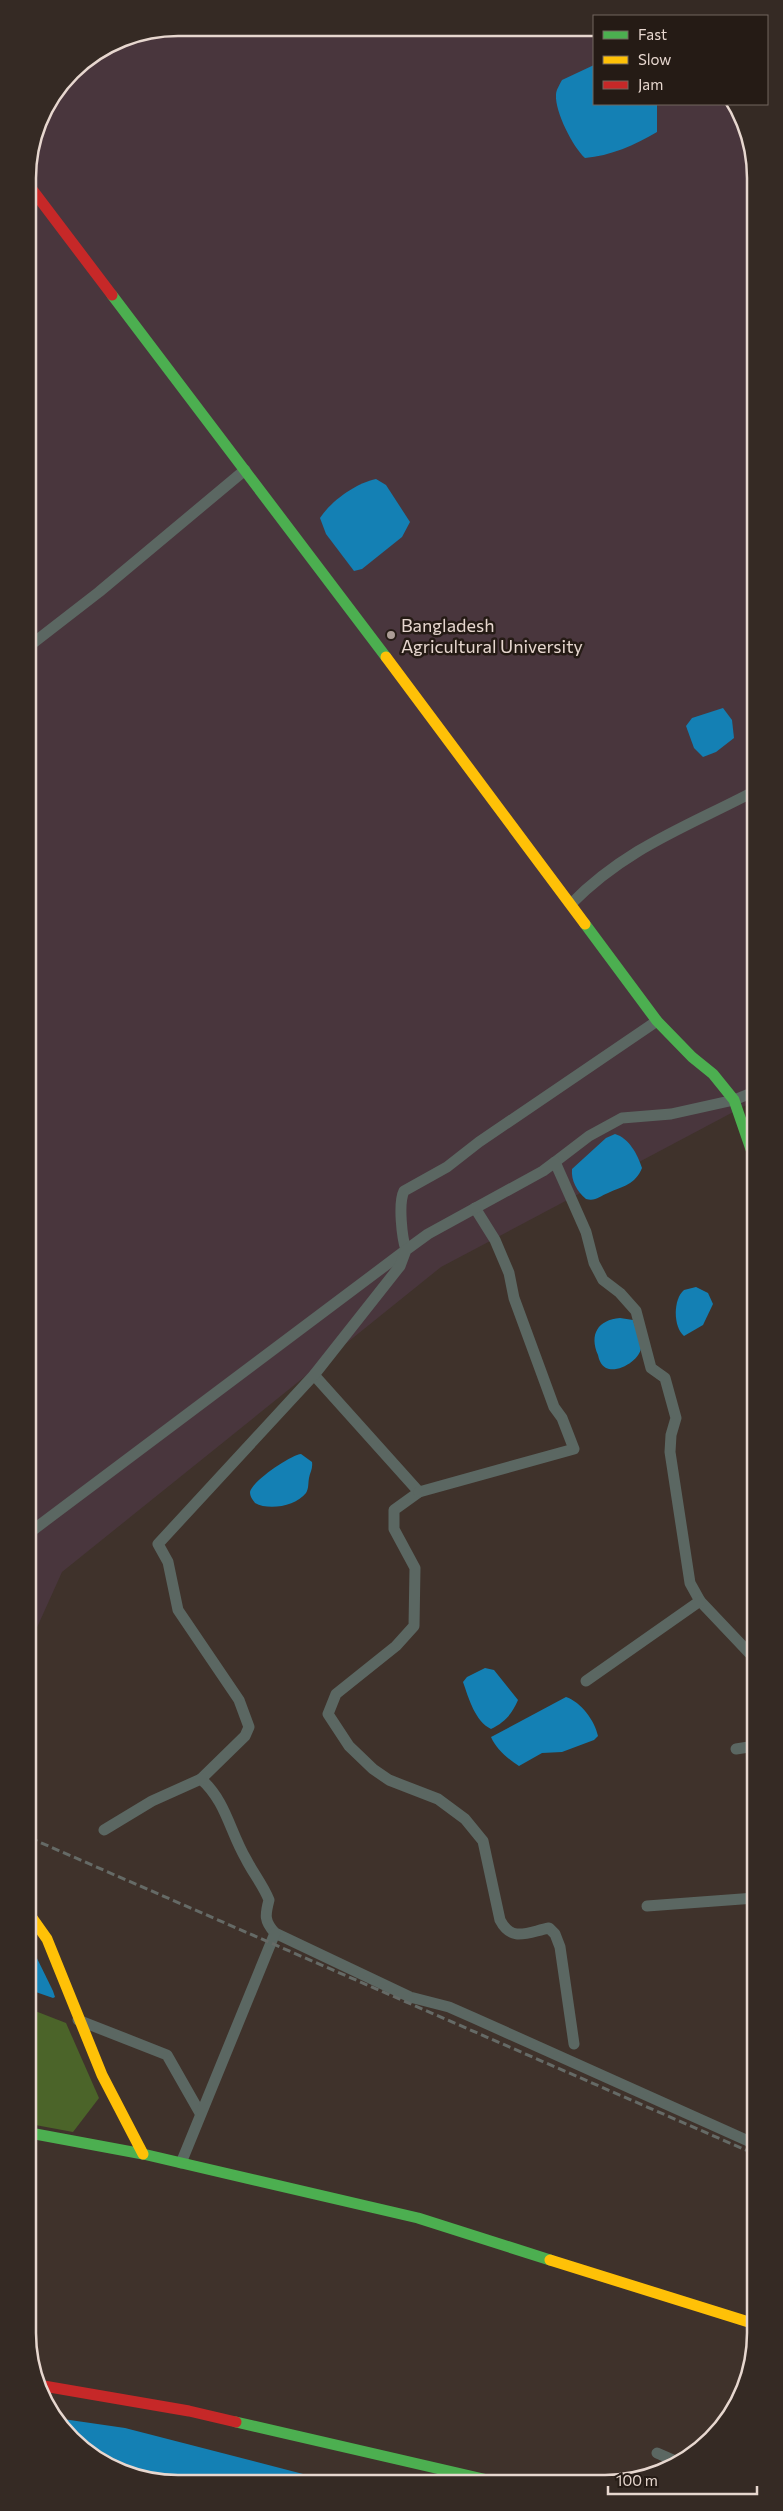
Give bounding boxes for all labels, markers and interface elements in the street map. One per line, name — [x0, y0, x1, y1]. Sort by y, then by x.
legend — [593, 15, 768, 105]
text: Fast — [638, 25, 667, 43]
text: Slow — [638, 50, 671, 68]
text: Jam — [638, 75, 663, 93]
place label: Bangladesh Agricultural University — [401, 614, 583, 657]
marker: Bangladesh Agricultural University — [385, 629, 397, 641]
scale bar — [608, 2464, 757, 2496]
text: 100 m — [616, 2471, 658, 2489]

